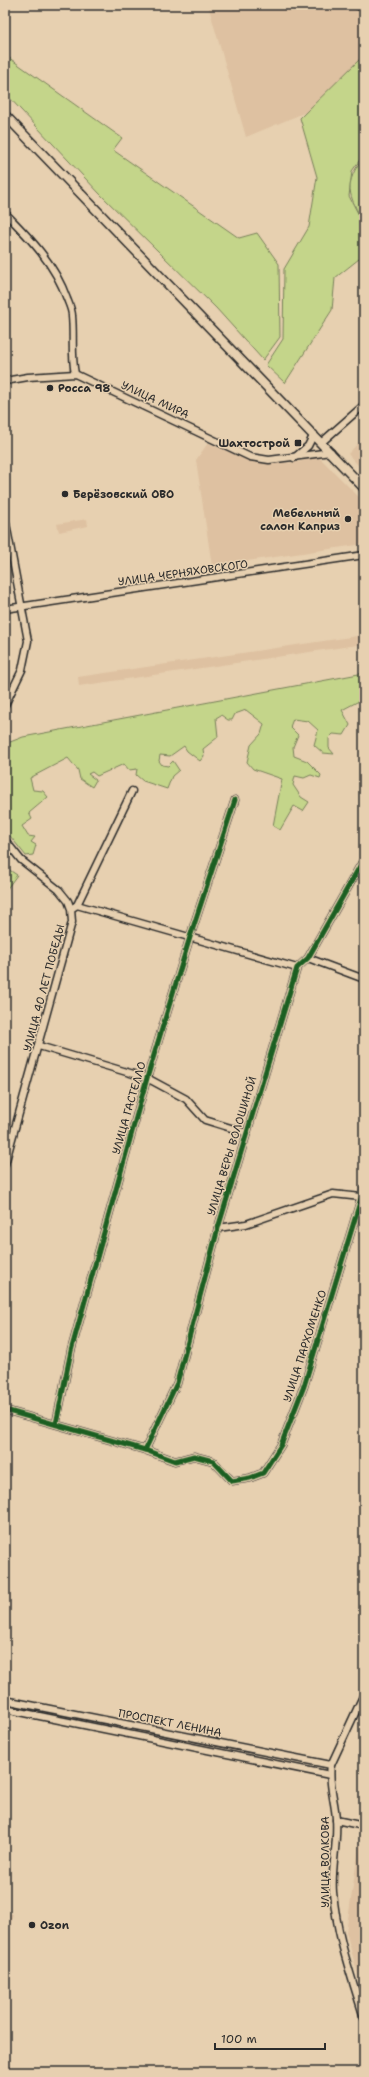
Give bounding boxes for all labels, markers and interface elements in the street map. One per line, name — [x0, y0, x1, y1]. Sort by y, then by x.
street label: УЛИЦА МИРА — [119, 378, 191, 422]
place label: Росса 98 — [58, 381, 110, 396]
marker: Росса 98 — [45, 383, 55, 393]
place label: Шахтострой — [218, 436, 290, 451]
marker: Шахтострой — [293, 438, 303, 448]
place label: Берёзовский ОВО — [73, 487, 174, 502]
marker: Берёзовский ОВО — [60, 489, 70, 499]
place label: Мебельный салон Каприз — [260, 506, 340, 534]
marker: Мебельный салон Каприз — [343, 514, 353, 524]
street label: УЛИЦА ЧЕРНЯХОВСКОГО — [117, 556, 249, 590]
street label: УЛИЦА 40 ЛЕТ ПОБЕДЫ — [20, 923, 68, 1053]
street label: УЛИЦА ГАСТЕЛЛО — [109, 1060, 149, 1156]
street label: УЛИЦА ВЕРЫ ВОЛОШИНОЙ — [203, 1074, 260, 1218]
street label: УЛИЦА ПАРХОМЕНКО — [280, 1288, 330, 1404]
street label: ПРОСПЕКТ ЛЕНИНА — [117, 1706, 223, 1740]
street label: УЛИЦА ВОЛКОВА — [318, 1816, 333, 1908]
place label: Ozon — [40, 1918, 70, 1933]
marker: Ozon — [27, 1920, 37, 1930]
scale bar — [215, 2025, 325, 2051]
text: 100 m — [221, 2031, 257, 2047]

